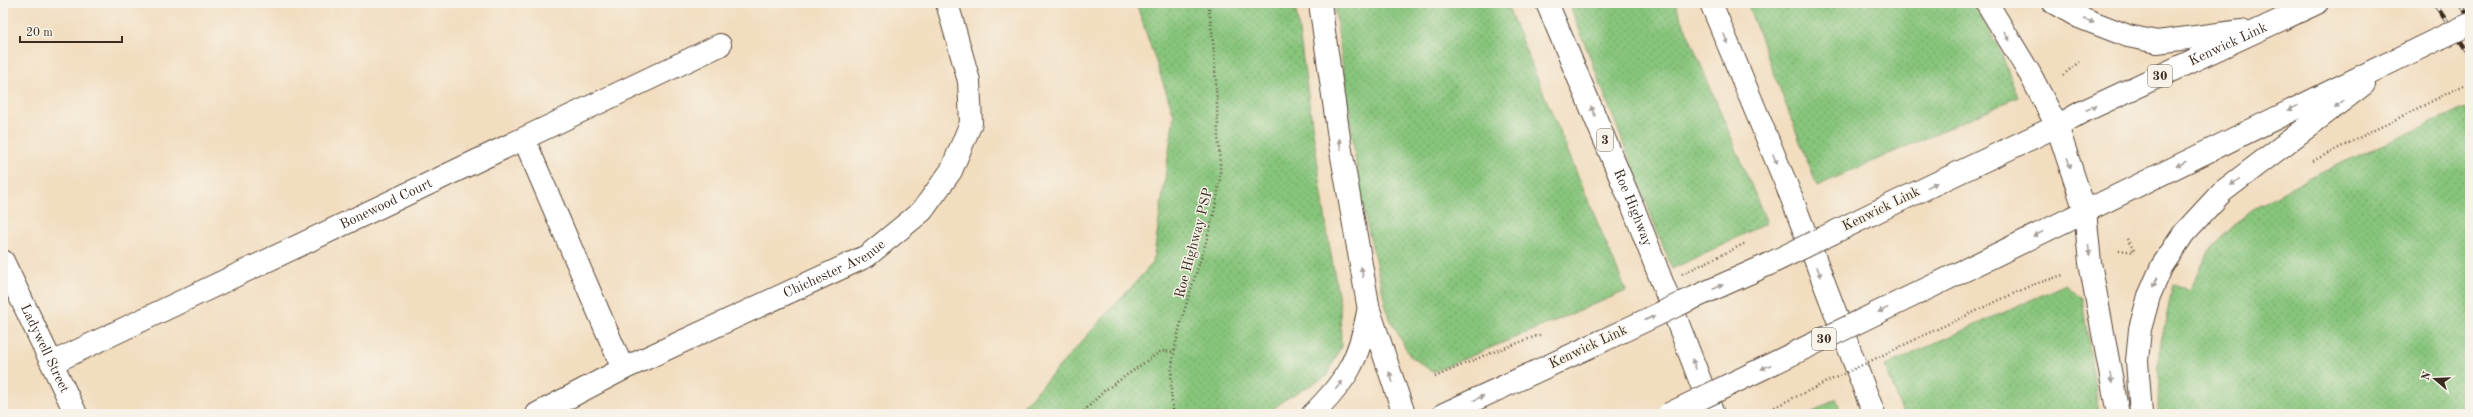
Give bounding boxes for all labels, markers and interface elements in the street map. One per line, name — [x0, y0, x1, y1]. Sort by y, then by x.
scale bar — [20, 18, 122, 44]
one-way arrow — [2083, 18, 2095, 24]
street label: Kenwick Link — [2187, 20, 2269, 68]
text: 20 m — [26, 27, 53, 39]
one-way arrow — [2004, 30, 2011, 42]
one-way arrow — [1723, 34, 1729, 46]
road number: 30 — [2148, 65, 2172, 87]
one-way arrow — [2333, 99, 2344, 108]
one-way arrow — [2086, 105, 2097, 111]
one-way arrow — [2287, 105, 2298, 111]
one-way arrow — [1590, 106, 1596, 117]
road number: 3 — [1597, 129, 1613, 151]
one-way arrow — [1337, 138, 1343, 150]
one-way arrow — [1773, 154, 1779, 166]
one-way arrow — [2067, 157, 2073, 169]
one-way arrow — [2176, 160, 2187, 167]
street label: Roe Highway — [1611, 167, 1655, 249]
street label: Bonewood Court — [338, 176, 435, 232]
one-way arrow — [2230, 178, 2241, 186]
one-way arrow — [1926, 182, 1938, 188]
street label: Kenwick Link — [1840, 184, 1922, 234]
street label: Roe Highway PSP — [1173, 186, 1215, 300]
one-way arrow — [2032, 231, 2044, 237]
street label: Chichester Avenue — [781, 237, 888, 301]
one-way arrow — [2085, 244, 2092, 256]
one-way arrow — [1359, 266, 1365, 278]
one-way arrow — [1817, 266, 1823, 278]
one-way arrow — [2152, 277, 2158, 288]
one-way arrow — [1712, 284, 1723, 290]
street label: Ladywell Street — [18, 302, 72, 395]
one-way arrow — [1877, 307, 1889, 313]
one-way arrow — [1644, 315, 1655, 321]
street label: Kenwick Link — [1547, 323, 1629, 371]
road number: 30 — [1812, 328, 1836, 350]
one-way arrow — [1690, 358, 1696, 370]
north arrow — [2415, 359, 2455, 399]
one-way arrow — [1761, 364, 1772, 371]
text: N — [2420, 370, 2434, 382]
one-way arrow — [1387, 371, 1393, 383]
one-way arrow — [2109, 372, 2115, 384]
one-way arrow — [1335, 379, 1344, 390]
one-way arrow — [1473, 395, 1485, 401]

